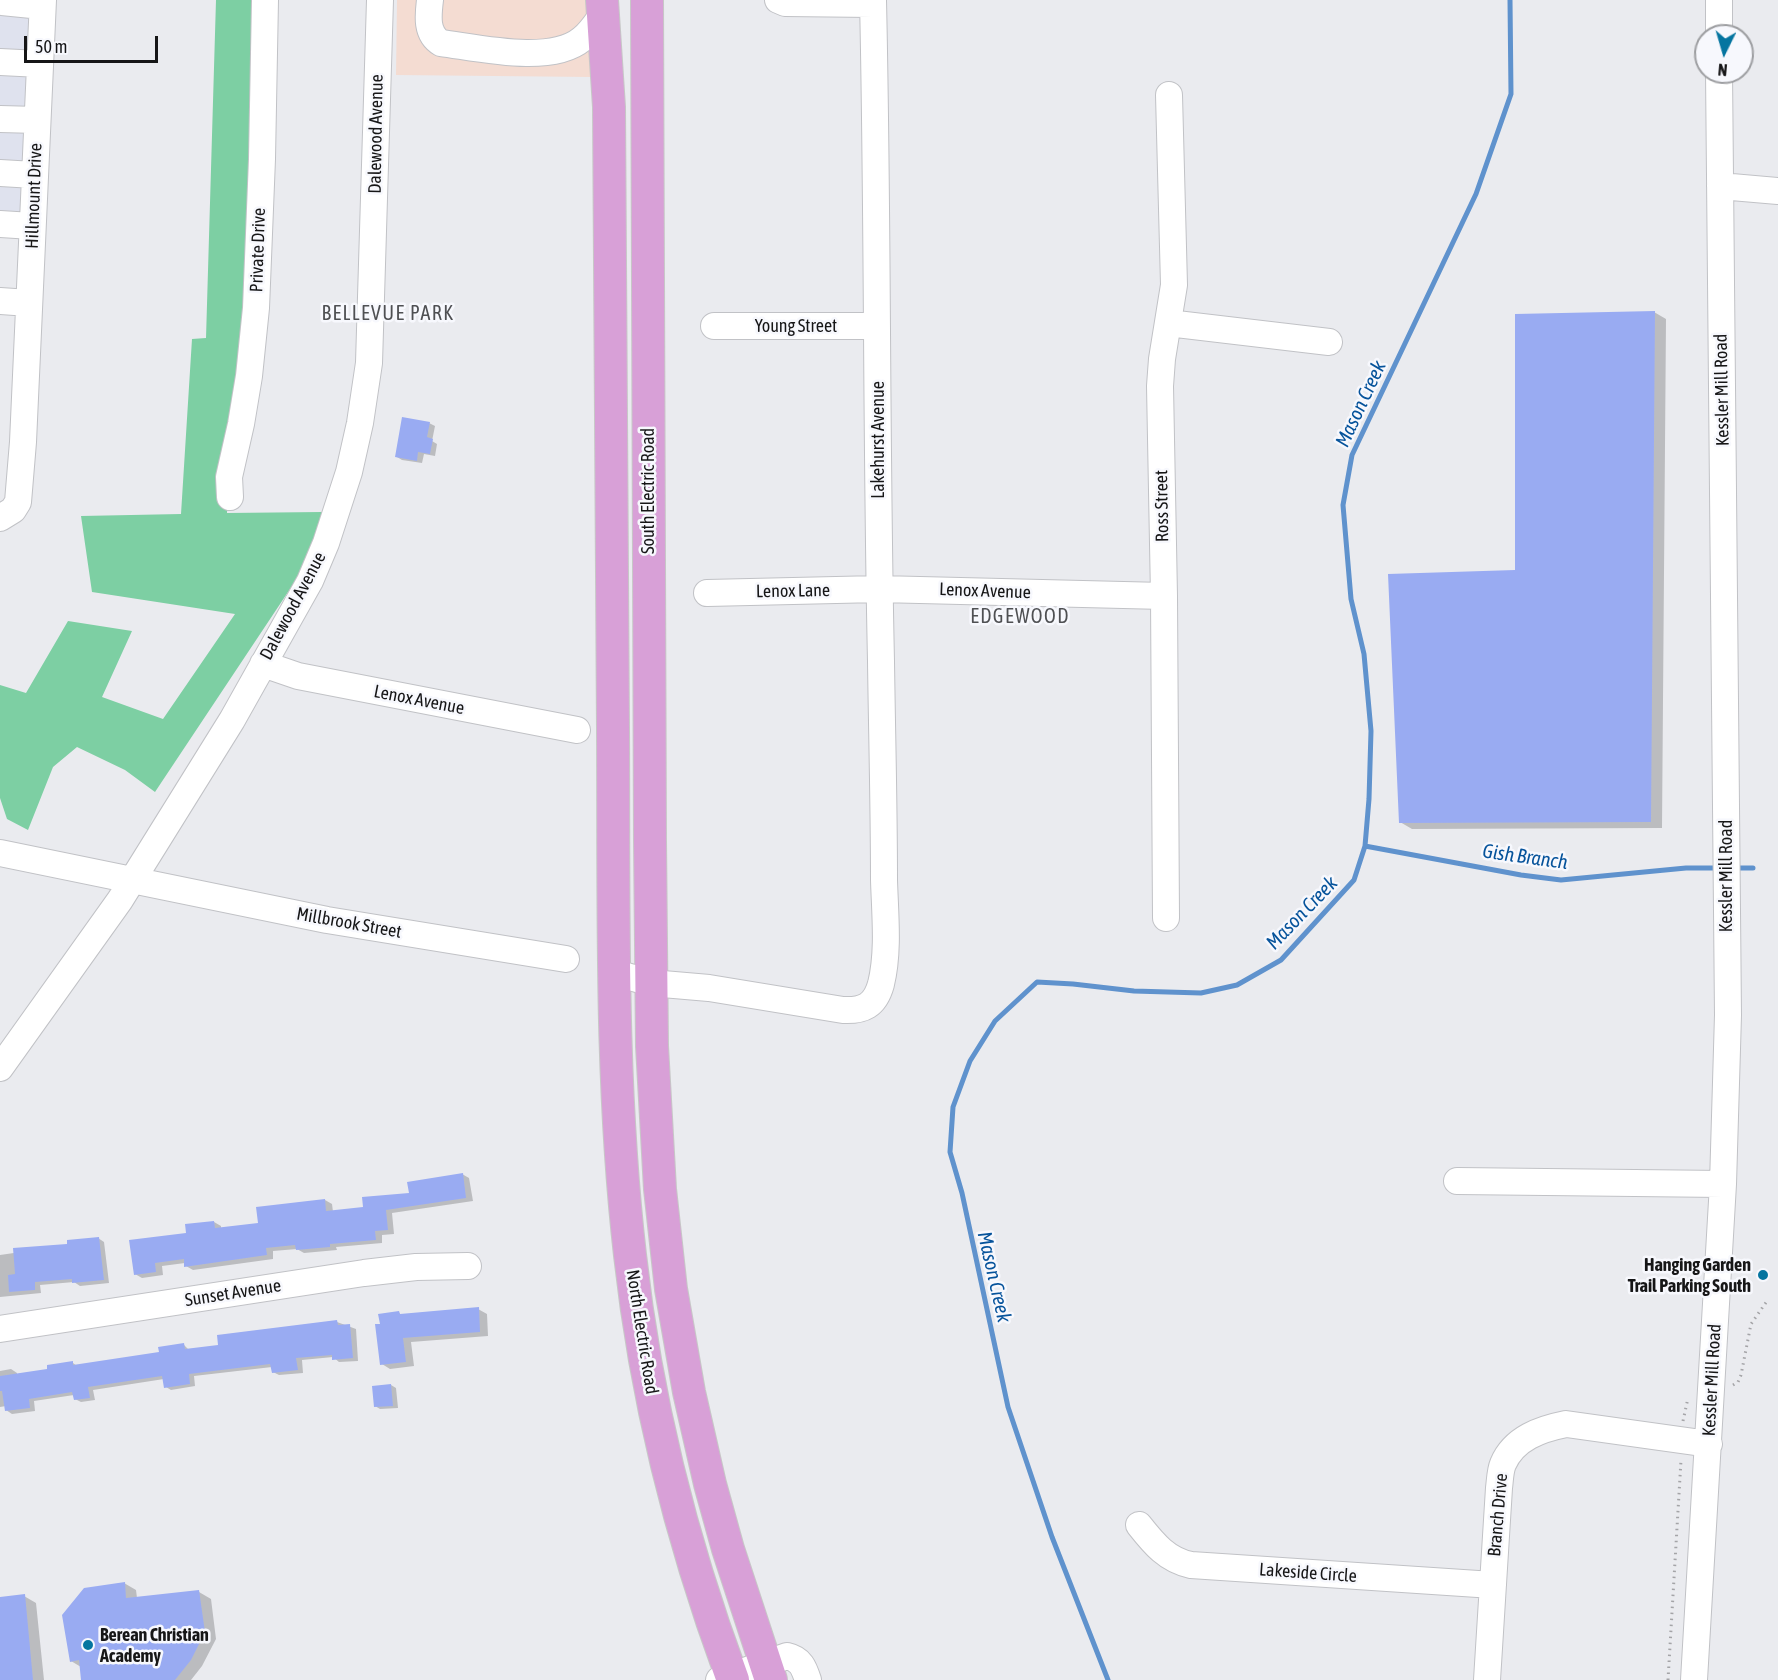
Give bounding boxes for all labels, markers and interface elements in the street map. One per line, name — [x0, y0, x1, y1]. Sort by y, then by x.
scale bar — [27, 24, 160, 62]
north arrow — [1694, 24, 1754, 84]
text: 50 m — [35, 36, 67, 57]
text: N — [1717, 61, 1728, 79]
street label: Dalewood Avenue — [364, 74, 388, 194]
street label: Hillmount Drive — [21, 143, 47, 249]
street label: Private Drive — [246, 207, 270, 293]
district label: BELLEVUE PARK — [322, 302, 454, 326]
street label: Young Street — [755, 315, 837, 337]
street label: Kessler Mill Road — [1710, 334, 1734, 446]
water label: Mason Creek — [1331, 357, 1391, 451]
street label: Lakehurst Avenue — [867, 381, 889, 499]
street label: South Electric Road — [637, 428, 659, 554]
street label: Ross Street — [1151, 470, 1173, 542]
street label: Dalewood Avenue — [255, 548, 331, 664]
street label: Lenox Avenue — [939, 579, 1031, 603]
street label: Lenox Lane — [756, 580, 830, 602]
district label: EDGEWOOD — [970, 605, 1070, 629]
street label: Lenox Avenue — [372, 681, 466, 719]
street label: Kessler Mill Road — [1715, 820, 1737, 932]
water label: Gish Branch — [1481, 839, 1569, 875]
water label: Mason Creek — [1261, 871, 1343, 955]
street label: Millbrook Street — [295, 903, 403, 943]
water label: Mason Creek — [972, 1229, 1016, 1325]
place label: Hanging Garden Trail Parking South — [1628, 1254, 1751, 1296]
street label: North Electric Road — [622, 1268, 662, 1396]
marker: Hanging Garden Trail Parking South — [1756, 1268, 1770, 1282]
street label: Sunset Avenue — [183, 1275, 283, 1311]
street label: Kessler Mill Road — [1698, 1323, 1726, 1437]
street label: Branch Drive — [1484, 1473, 1512, 1557]
street label: Lakeside Circle — [1259, 1559, 1357, 1587]
place label: Berean Christian Academy — [100, 1624, 209, 1666]
marker: Berean Christian Academy — [81, 1638, 95, 1652]

